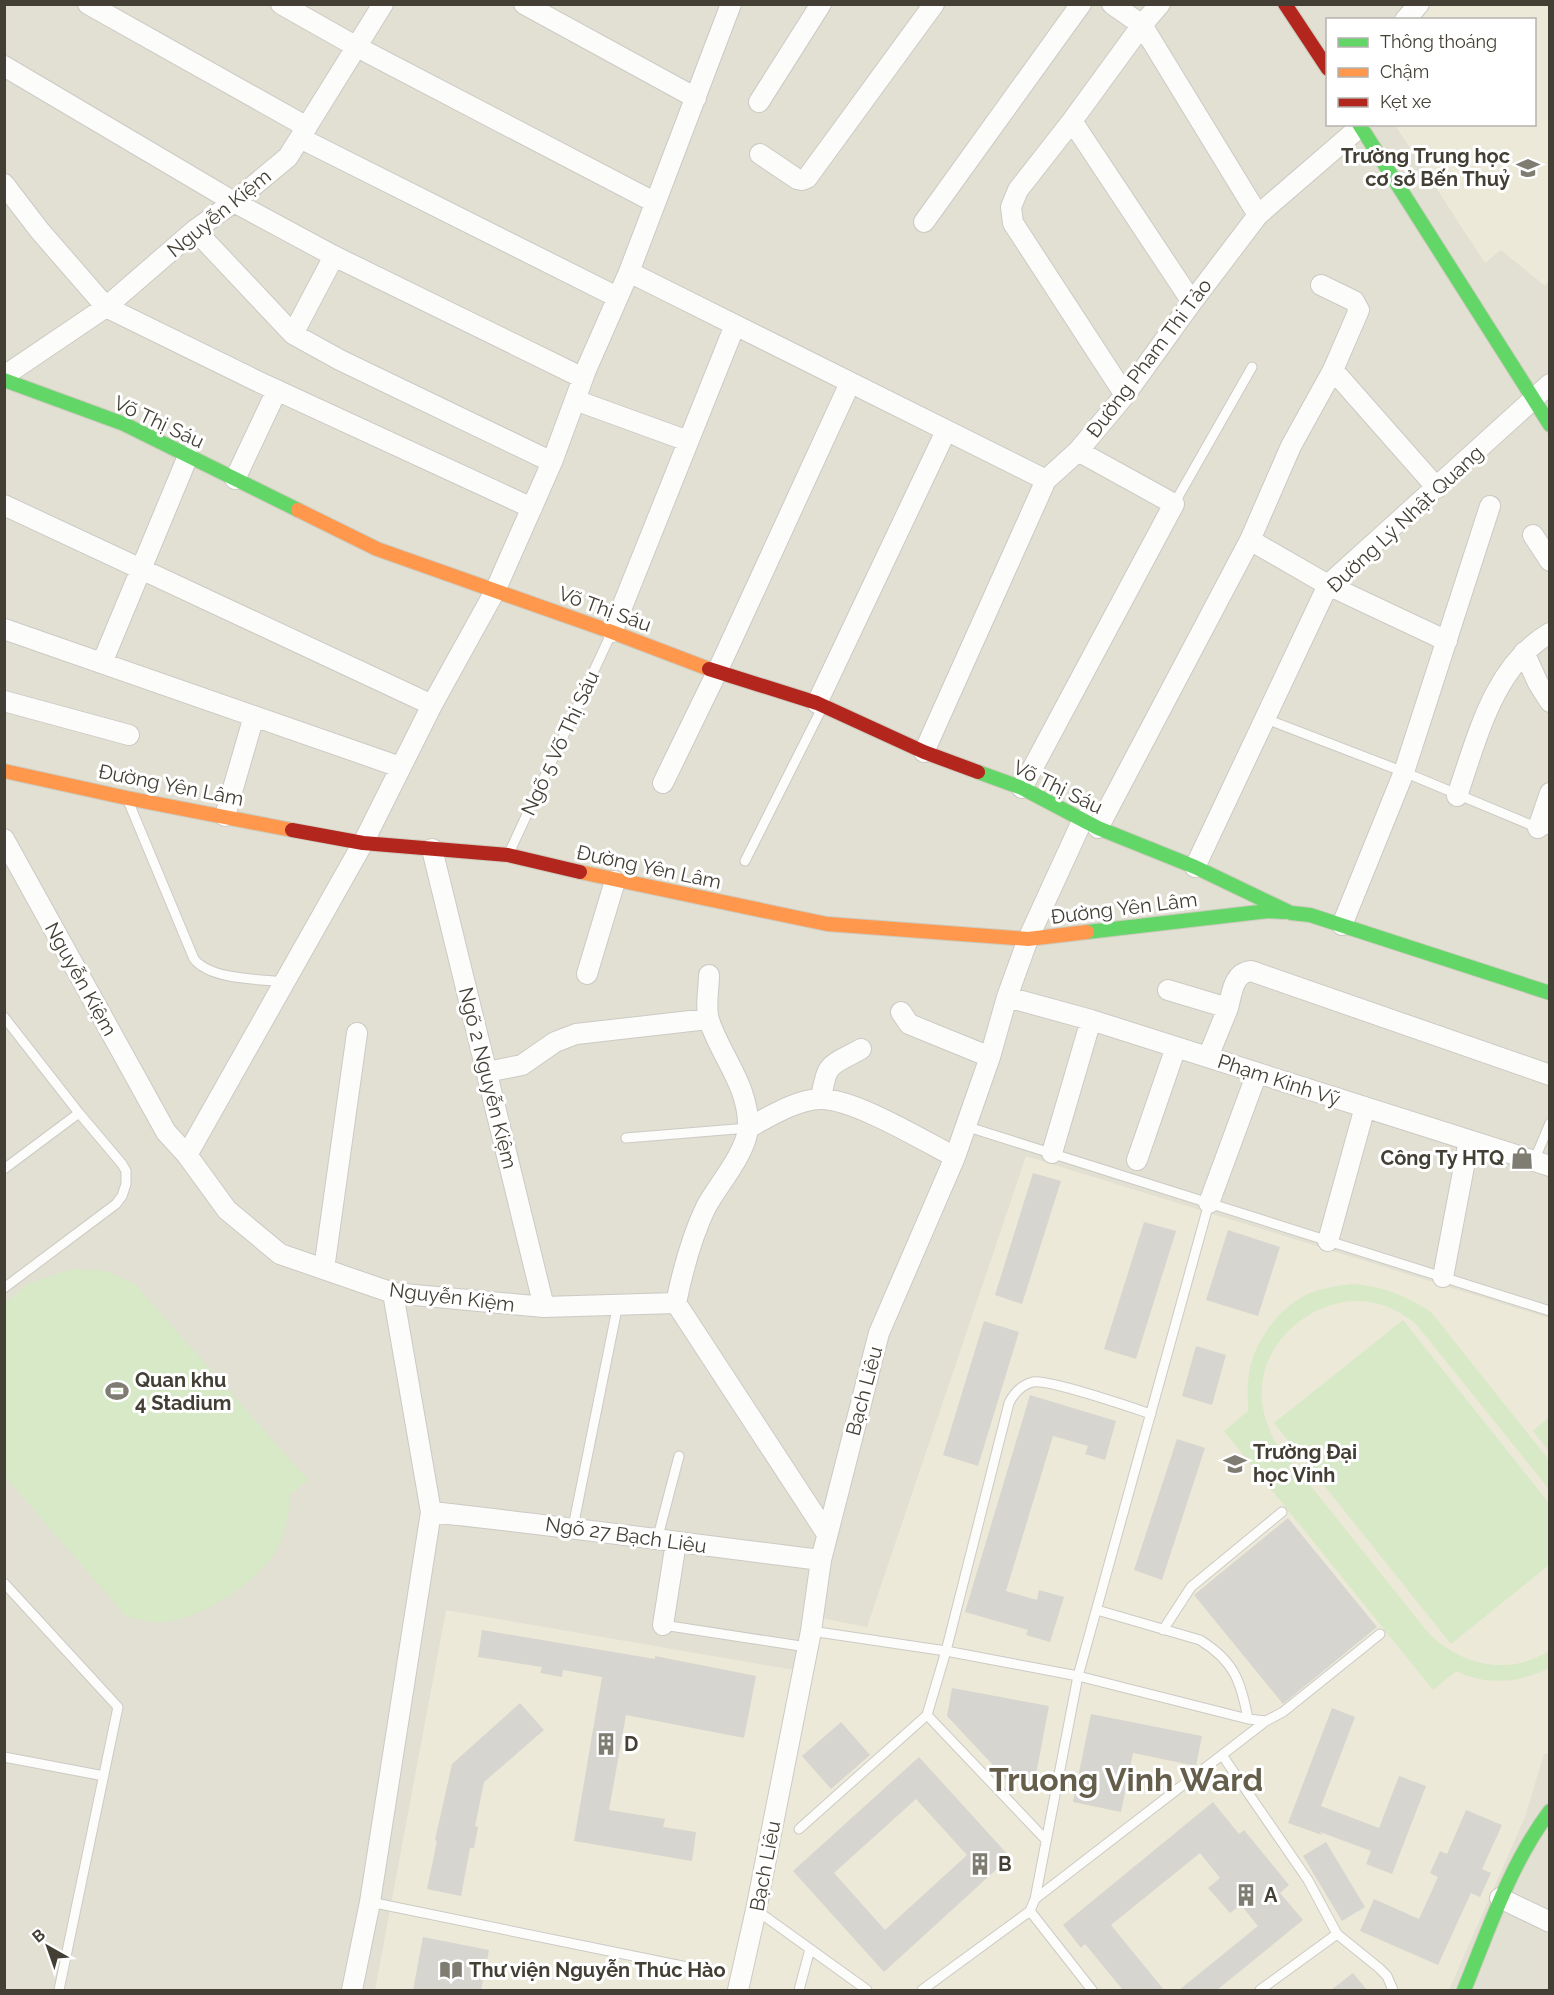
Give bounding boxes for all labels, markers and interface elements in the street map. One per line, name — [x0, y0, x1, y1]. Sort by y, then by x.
legend — [1326, 18, 1536, 126]
text: Thông thoáng — [1380, 31, 1497, 52]
text: Chậm — [1380, 61, 1429, 82]
text: Kẹt xe — [1380, 91, 1432, 112]
place label: Trường Trung học cơ sở Bến Thuỷ — [1341, 144, 1510, 191]
school or university icon: Trường Trung học cơ sở Bến Thuỷ — [1515, 155, 1541, 181]
street label: Nguyễn Kiệm — [162, 164, 276, 262]
street label: Đường Pham Thi Tảo — [1081, 274, 1217, 442]
street label: Võ Thị Sáu — [110, 391, 208, 453]
street label: Đường Lý Nhật Quang — [1322, 441, 1488, 597]
street label: Võ Thị Sáu — [555, 581, 655, 637]
street label: Ngõ 5 Võ Thị Sáu — [516, 667, 604, 819]
street label: Võ Thị Sáu — [1009, 755, 1107, 819]
street label: Đường Yên Lâm — [96, 759, 246, 811]
street label: Đường Yên Lâm — [574, 840, 724, 894]
street label: Đường Yên Lâm — [1049, 887, 1199, 929]
street label: Nguyễn Kiệm — [40, 918, 122, 1040]
street label: Ngõ 2 Nguyễn Kiệm — [454, 985, 522, 1171]
street label: Phạm Kinh Vỹ — [1215, 1049, 1344, 1111]
shop icon: Công Ty HTQ — [1509, 1145, 1535, 1171]
place label: Công Ty HTQ — [1381, 1146, 1504, 1170]
street label: Nguyễn Kiệm — [388, 1277, 516, 1317]
street label: Bạch Liêu — [841, 1344, 887, 1438]
place label: Quan khu 4 Stadium — [135, 1368, 231, 1415]
sports icon: Quan khu 4 Stadium — [104, 1378, 130, 1404]
place label: Trường Đại học Vinh — [1253, 1440, 1357, 1487]
school or university icon: Trường Đại học Vinh — [1222, 1451, 1248, 1477]
street label: Ngõ 27 Bạch Liêu — [544, 1512, 708, 1558]
building icon: D — [593, 1731, 619, 1757]
place label: D — [624, 1732, 638, 1756]
district label: Truong Vinh Ward — [989, 1761, 1263, 1798]
street label: Bạch Liêu — [744, 1819, 786, 1913]
building icon: B — [967, 1851, 993, 1877]
place label: B — [998, 1852, 1012, 1876]
building icon: A — [1233, 1882, 1259, 1908]
place label: A — [1264, 1883, 1278, 1907]
north arrow — [18, 1917, 78, 1977]
text: B — [28, 1925, 49, 1947]
library icon: Thư viện Nguyễn Thúc Hào — [438, 1957, 464, 1983]
place label: Thư viện Nguyễn Thúc Hào — [469, 1958, 726, 1982]

